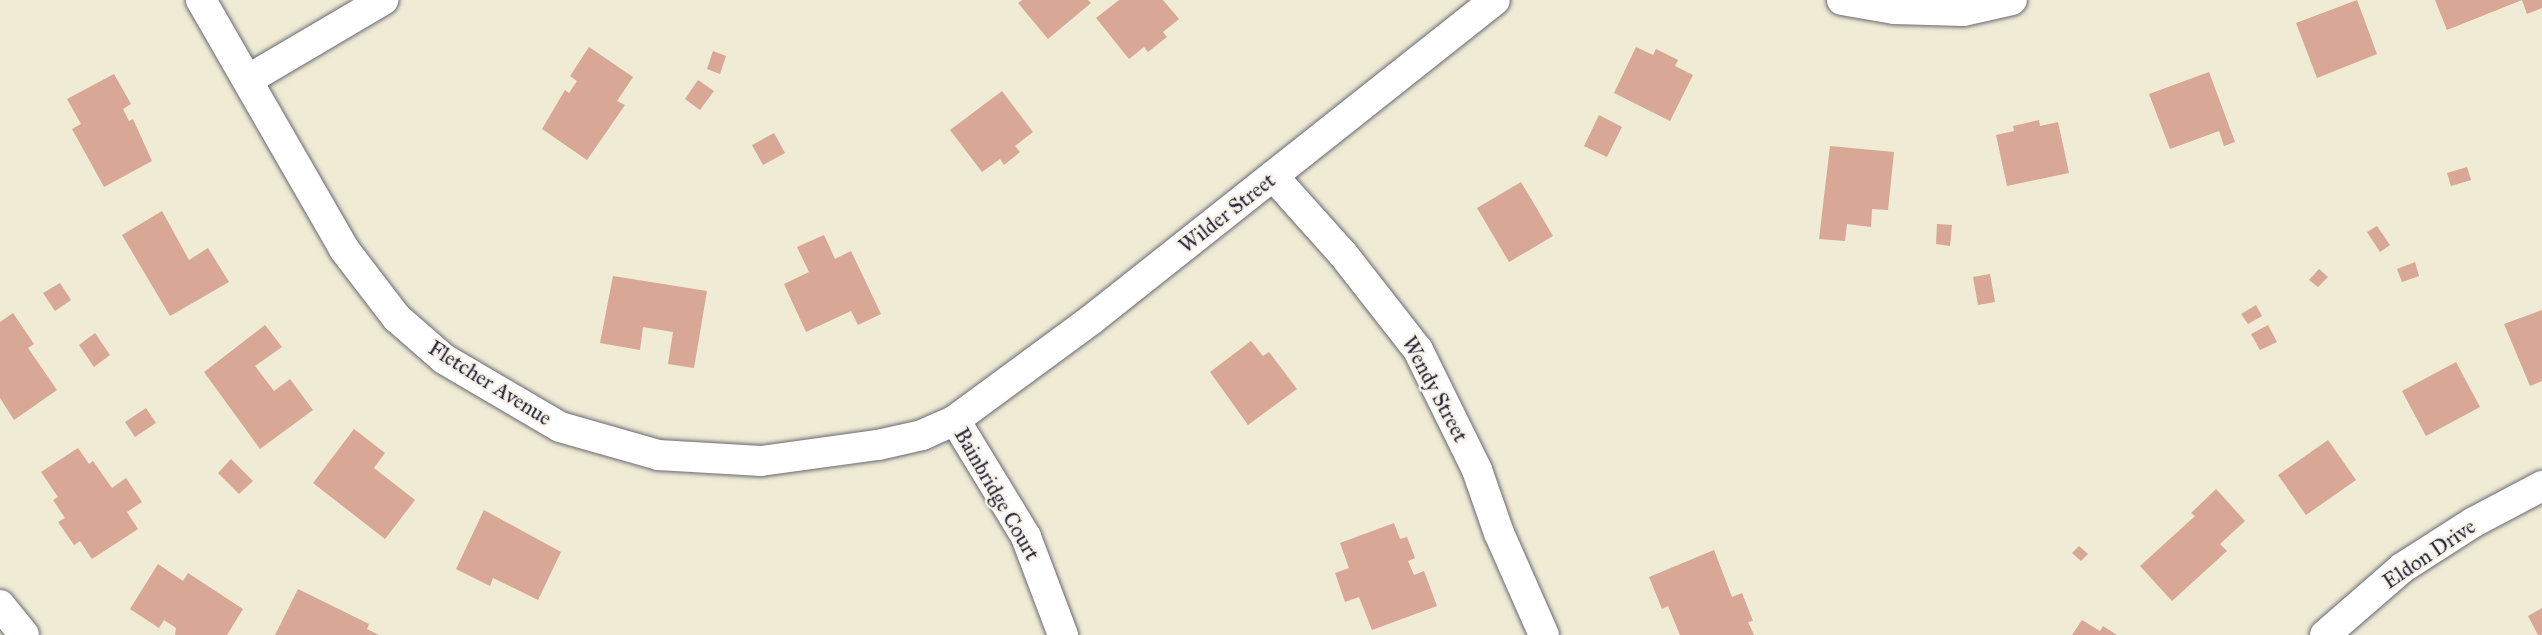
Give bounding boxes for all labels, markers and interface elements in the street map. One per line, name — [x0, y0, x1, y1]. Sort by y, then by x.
street label: Wilder Street — [1174, 168, 1280, 258]
street label: Wendy Street — [1397, 332, 1473, 446]
street label: Fletcher Avenue — [424, 335, 556, 431]
street label: Bainbridge Court — [949, 423, 1045, 565]
street label: Eldon Drive — [2378, 514, 2480, 594]

